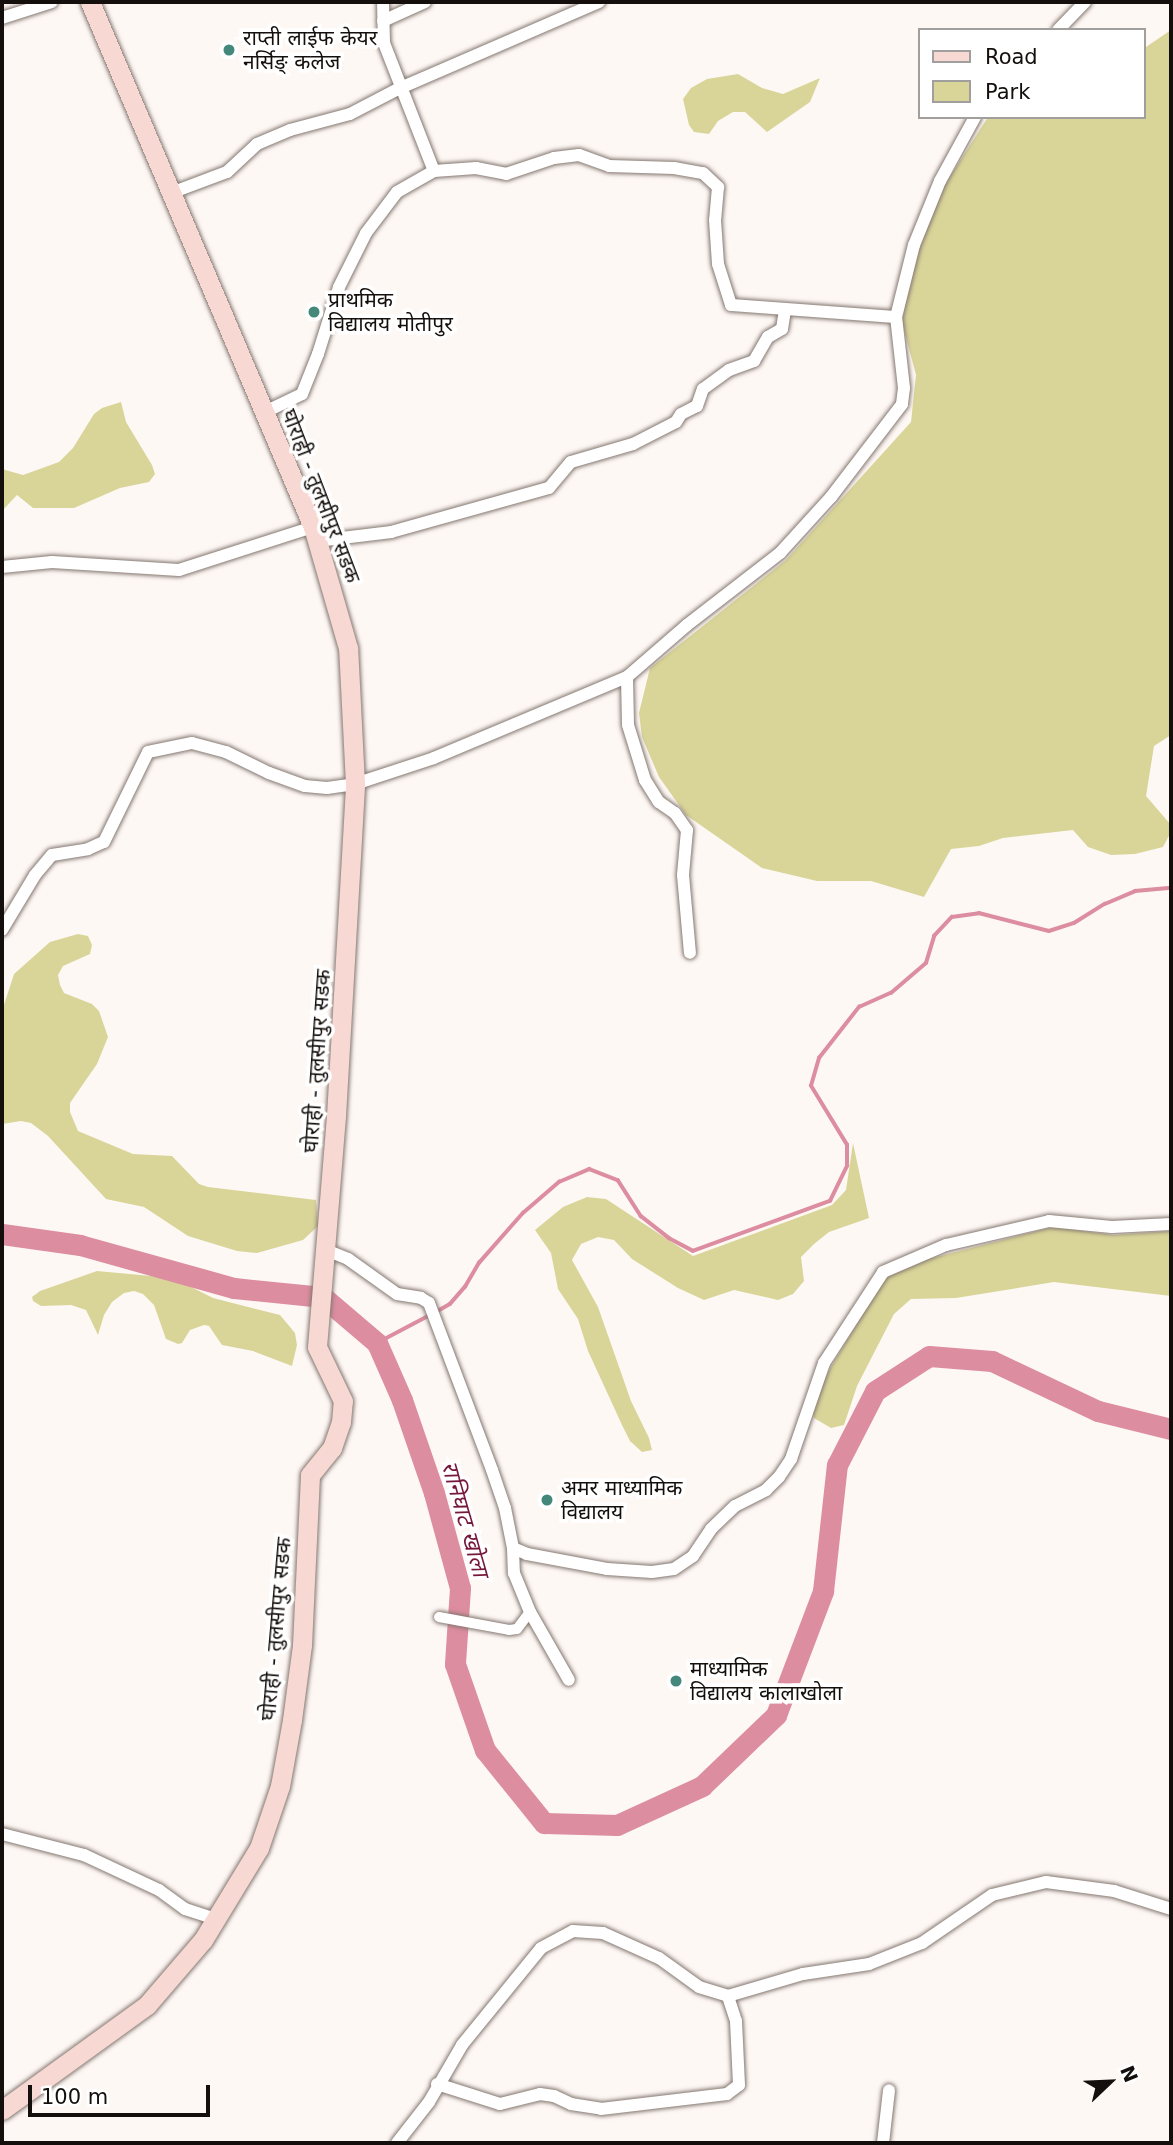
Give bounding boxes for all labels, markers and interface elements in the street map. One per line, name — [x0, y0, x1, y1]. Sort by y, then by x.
place label: राप्ती लाईफ केयर नर्सिङ् कलेज — [243, 25, 377, 75]
legend — [918, 28, 1145, 119]
marker: राप्ती लाईफ केयर नर्सिङ् कलेज — [221, 42, 237, 58]
text: Road — [985, 45, 1038, 69]
text: Park — [985, 80, 1030, 104]
place label: प्राथमिक विद्यालय मोतीपुर — [328, 287, 453, 337]
marker: प्राथमिक विद्यालय मोतीपुर — [306, 304, 322, 320]
street label: घोराही - तुलसीपुर सडक — [276, 406, 366, 586]
street label: घोराही - तुलसीपुर सडक — [298, 968, 336, 1154]
water label: रानिघाट खोला — [435, 1458, 495, 1580]
place label: अमर माध्यामिक विद्यालय — [561, 1475, 683, 1525]
marker: अमर माध्यामिक विद्यालय — [539, 1492, 555, 1508]
street label: घोराही - तुलसीपुर सडक — [255, 1536, 297, 1722]
place label: माध्यामिक विद्यालय कालाखोला — [690, 1656, 842, 1706]
marker: माध्यामिक विद्यालय कालाखोला — [668, 1673, 684, 1689]
north arrow — [1075, 2047, 1145, 2117]
text: N — [1116, 2062, 1143, 2085]
scale bar — [32, 2072, 214, 2116]
text: 100 m — [41, 2085, 108, 2109]

